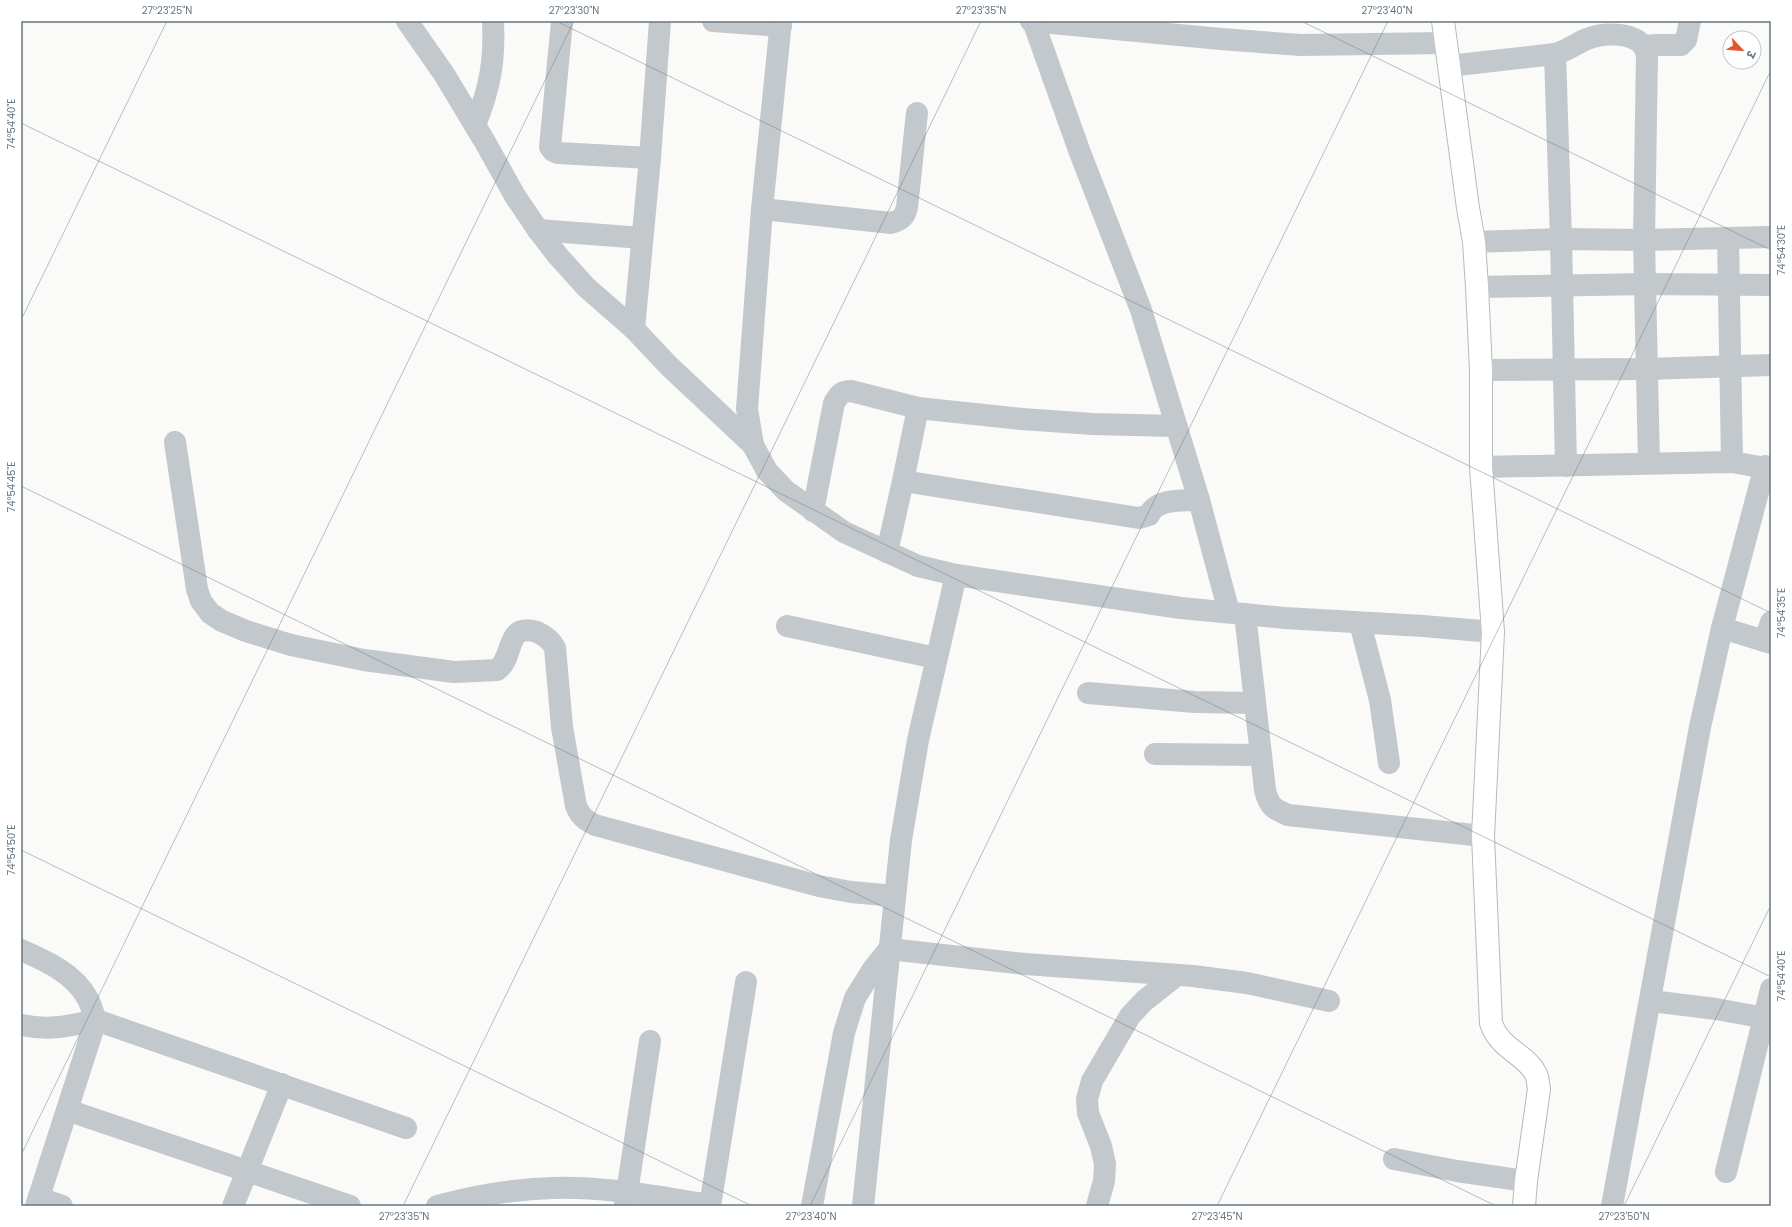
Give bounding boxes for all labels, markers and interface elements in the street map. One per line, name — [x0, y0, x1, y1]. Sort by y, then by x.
text: 27°23'25"N — [142, 3, 192, 18]
text: 27°23'30"N — [549, 3, 599, 18]
text: 27°23'35"N — [956, 3, 1006, 18]
text: 27°23'40"N — [1361, 3, 1413, 18]
north arrow — [1722, 30, 1762, 70]
text: उ — [1742, 47, 1760, 61]
text: 74°54'40"E — [4, 99, 19, 149]
text: 74°54'30"E — [1774, 225, 1789, 275]
text: 74°54'45"E — [4, 462, 19, 512]
text: 74°54'35"E — [1774, 588, 1789, 638]
text: 74°54'50"E — [4, 825, 19, 875]
text: 74°54'40"E — [1774, 951, 1789, 1001]
text: 27°23'35"N — [379, 1209, 429, 1224]
text: 27°23'40"N — [785, 1209, 837, 1224]
text: 27°23'45"N — [1191, 1209, 1243, 1224]
text: 27°23'50"N — [1598, 1209, 1650, 1224]

